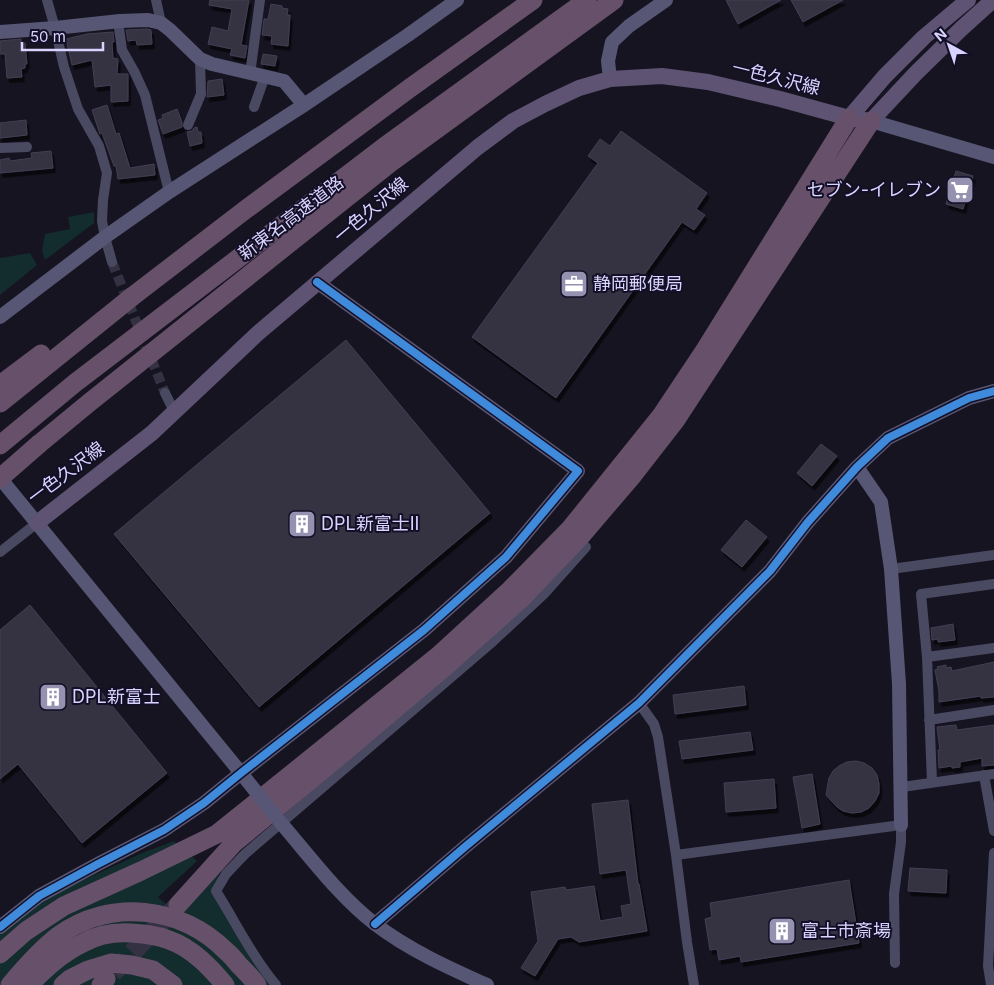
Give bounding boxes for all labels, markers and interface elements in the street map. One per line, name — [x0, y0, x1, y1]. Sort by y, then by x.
scale bar — [22, 20, 104, 52]
north arrow — [924, 20, 974, 70]
text: N — [931, 25, 950, 45]
text: 50 m — [30, 27, 66, 46]
street label: 一色久沢線 — [730, 56, 822, 99]
street label: 新東名高速道路 — [234, 171, 347, 264]
street label: 一色久沢線 — [329, 173, 412, 247]
supermarket icon: セブン-イレブン — [945, 175, 975, 205]
place label: セブン-イレブン — [807, 179, 941, 200]
office icon: 静岡郵便局 — [559, 269, 589, 299]
place label: 静岡郵便局 — [593, 273, 683, 294]
street label: 一色久沢線 — [23, 437, 108, 508]
building icon: DPL新富士II — [287, 509, 317, 539]
place label: DPL新富士II — [321, 513, 419, 534]
building icon: DPL新富士 — [38, 682, 68, 712]
place label: DPL新富士 — [72, 686, 161, 707]
building icon: 富士市斎場 — [767, 916, 797, 946]
place label: 富士市斎場 — [801, 920, 891, 941]

